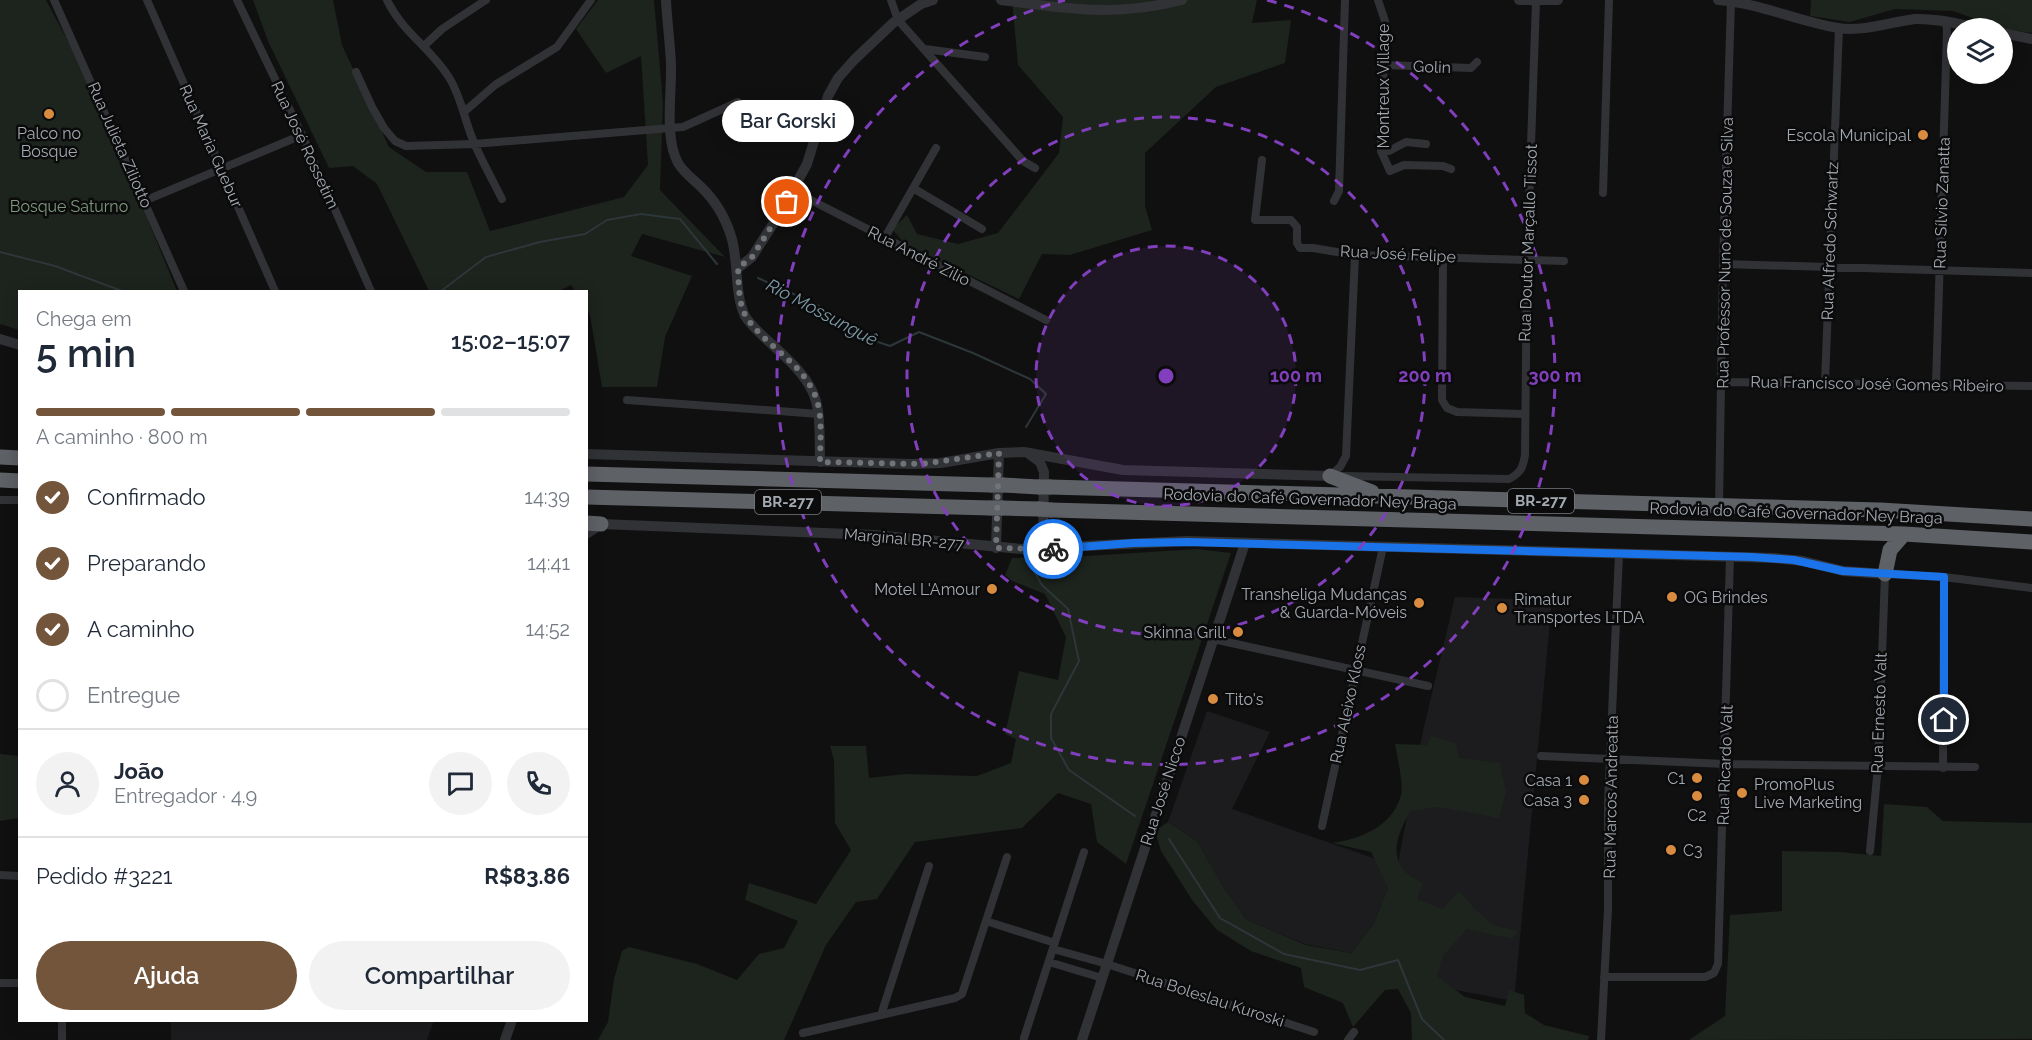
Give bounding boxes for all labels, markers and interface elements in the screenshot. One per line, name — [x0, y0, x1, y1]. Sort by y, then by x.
map controls — [1947, 18, 2013, 84]
button: layers — [1947, 18, 2013, 84]
street label: Montreux Village — [1374, 24, 1393, 148]
street label: Golin — [1413, 57, 1451, 77]
street label: Rua José Rossetim — [267, 78, 343, 212]
street label: Rua Julieta Ziliotto — [84, 79, 156, 211]
street label: Rua Maria Guebur — [175, 82, 247, 211]
callout: Bar Gorski — [721, 100, 853, 142]
marker: Palco no Bosque — [42, 107, 56, 121]
text: Bar Gorski — [740, 109, 836, 133]
street label: Rua Professor Nuno de Souza e Silva — [1713, 117, 1737, 389]
place label: Palco no Bosque — [17, 124, 81, 161]
place label: Escola Municipal — [1787, 126, 1912, 145]
marker: Escola Municipal — [1916, 128, 1930, 142]
street label: Rua Sílvio Zanatta — [1930, 137, 1954, 269]
street label: Rua Doutor Marçallo Tissot — [1515, 143, 1541, 342]
street label: Rua Alfredo Schwartz — [1818, 161, 1842, 321]
pin — [761, 176, 812, 227]
icon: bag — [770, 185, 803, 218]
park label: Bosque Saturno — [10, 197, 128, 216]
street label: Rua André Zilio — [865, 222, 973, 290]
street label: Rua José Felipe — [1340, 241, 1456, 267]
water label: Rio Mossunguê — [763, 274, 881, 350]
text: Chega em — [36, 307, 132, 331]
text: 15:02–15:07 — [451, 328, 570, 354]
text: 5 min — [36, 330, 136, 376]
text: 100 m — [1270, 365, 1322, 386]
text: 200 m — [1398, 365, 1452, 386]
text: 300 m — [1528, 365, 1582, 386]
centre of rings — [1156, 366, 1176, 386]
street label: Rua Francisco José Gomes Ribeiro — [1750, 372, 2004, 396]
text: A caminho · 800 m — [36, 425, 208, 449]
icon: check — [36, 481, 69, 514]
text: Confirmado — [87, 484, 206, 510]
street label: Rodovia do Café Governador Ney Braga — [1163, 484, 1457, 514]
text: 14:39 — [524, 485, 570, 509]
road number: BR-277 — [1508, 489, 1574, 513]
road number: BR-277 — [755, 490, 821, 514]
street label: Rodovia do Café Governador Ney Braga — [1649, 498, 1943, 528]
courier — [1023, 519, 1083, 579]
street label: Marginal BR-277 — [843, 524, 965, 554]
icon: bike — [1037, 533, 1070, 566]
icon: check — [36, 547, 69, 580]
text: Preparando — [87, 550, 206, 576]
text: 14:41 — [527, 551, 570, 575]
place label: Motel L'Amour — [874, 580, 980, 599]
marker: Motel L'Amour — [985, 582, 999, 596]
place label: Transheliga Mudanças & Guarda-Móveis — [1241, 585, 1407, 622]
place label: OG Brindes — [1684, 588, 1768, 607]
place label: Rimatur Transportes LTDA — [1514, 590, 1644, 627]
marker: OG Brindes — [1665, 590, 1679, 604]
marker: Transheliga Mudanças & Guarda-Móveis — [1412, 596, 1426, 610]
marker: Rimatur Transportes LTDA — [1495, 601, 1509, 615]
icon: check — [36, 613, 69, 646]
text: A caminho — [87, 616, 195, 642]
text: 14:52 — [525, 617, 570, 641]
place label: Skinna Grill — [1144, 623, 1227, 642]
marker: Skinna Grill — [1231, 625, 1245, 639]
street label: Rua Aleixo Kloss — [1326, 643, 1370, 765]
street label: Rua Ernesto Valt — [1867, 652, 1891, 774]
text: Entregue — [87, 682, 180, 708]
place label: Tito's — [1225, 690, 1264, 709]
marker: Tito's — [1206, 692, 1220, 706]
pin — [1918, 694, 1969, 745]
icon: home — [1927, 703, 1960, 736]
street label: Rua Ricardo Valt — [1713, 704, 1737, 826]
street label: Rua Marcos Andreatta — [1600, 715, 1622, 879]
street label: Rua José Nicco — [1136, 734, 1190, 848]
button: person — [36, 752, 99, 815]
button: chat — [429, 752, 492, 815]
button: phone — [507, 752, 570, 815]
text: João — [114, 758, 164, 784]
place label: C1 — [1667, 769, 1685, 788]
place label: Casa 1 — [1525, 771, 1572, 790]
marker: C1 — [1690, 771, 1704, 785]
marker: Casa 1 — [1577, 773, 1591, 787]
place label: PromoPlus Live Marketing — [1754, 775, 1862, 812]
text: Entregador · 4.9 — [114, 784, 257, 808]
marker: PromoPlus Live Marketing — [1735, 786, 1749, 800]
marker: C2 — [1690, 789, 1704, 803]
place label: Casa 3 — [1523, 791, 1572, 810]
marker: Casa 3 — [1577, 793, 1591, 807]
place label: C2 — [1687, 806, 1707, 825]
place label: C3 — [1683, 841, 1703, 860]
marker: C3 — [1664, 843, 1678, 857]
text: Pedido #3221 — [36, 863, 172, 889]
text: R$83.86 — [484, 863, 570, 889]
button: Ajuda — [36, 941, 297, 1010]
button: Compartilhar — [309, 941, 570, 1010]
street label: Rua Boleslau Kuroski — [1133, 965, 1287, 1031]

